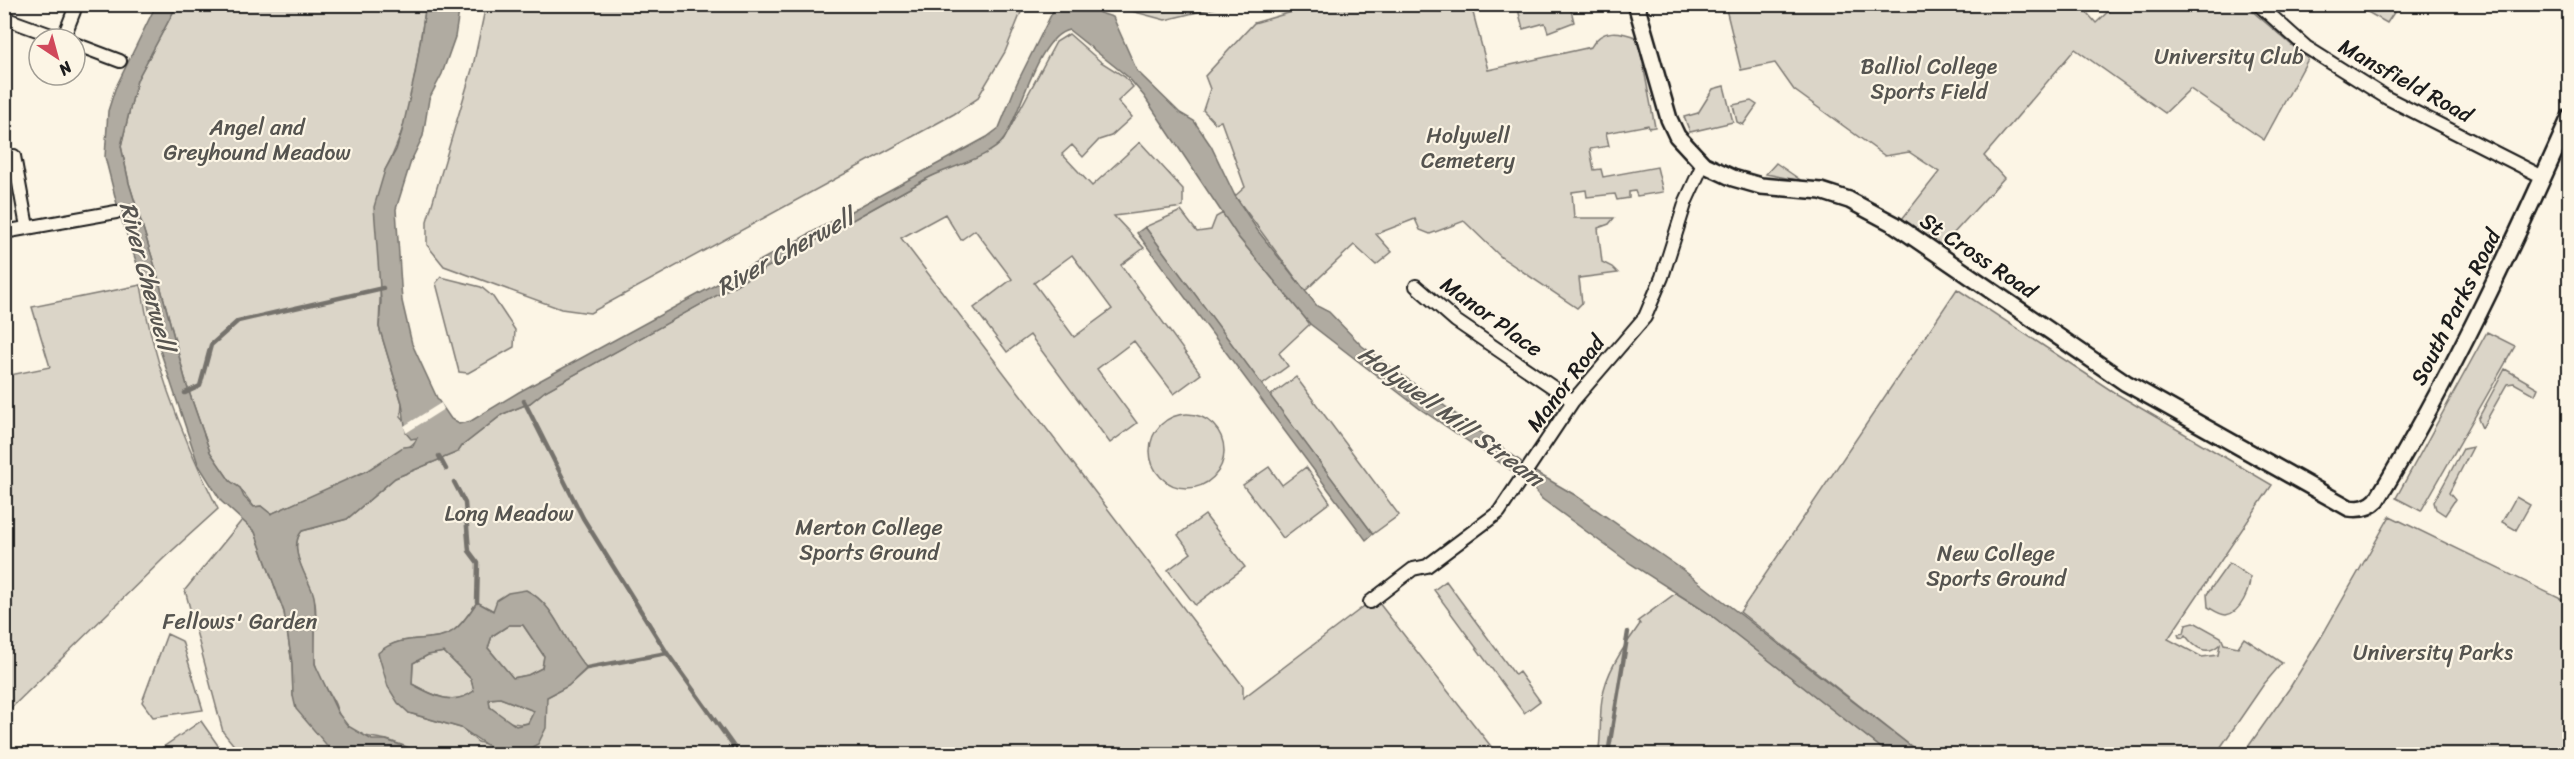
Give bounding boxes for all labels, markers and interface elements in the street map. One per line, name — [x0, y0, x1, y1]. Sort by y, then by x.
north arrow — [27, 27, 87, 87]
street label: Mansfield Road — [2331, 27, 2482, 134]
park label: University Club — [2154, 37, 2304, 76]
park label: Balliol College Sports Field — [1861, 47, 1998, 111]
text: N — [52, 53, 79, 84]
park label: Angel and Greyhound Meadow — [163, 108, 351, 172]
park label: Holywell Cemetery — [1421, 116, 1516, 180]
water label: River Cherwell — [708, 194, 866, 307]
water label: River Cherwell — [107, 197, 188, 360]
street label: St Cross Road — [1912, 202, 2047, 310]
street label: South Parks Road — [2399, 221, 2512, 392]
street label: Manor Place — [1432, 266, 1551, 367]
street label: Manor Road — [1516, 325, 1616, 440]
water label: Holywell Mill Stream — [1349, 334, 1555, 500]
park label: Long Meadow — [444, 494, 574, 533]
park label: Merton College Sports Ground — [795, 508, 943, 572]
park label: New College Sports Ground — [1926, 534, 2067, 598]
park label: Fellows' Garden — [163, 602, 318, 641]
park label: University Parks — [2353, 633, 2513, 672]

